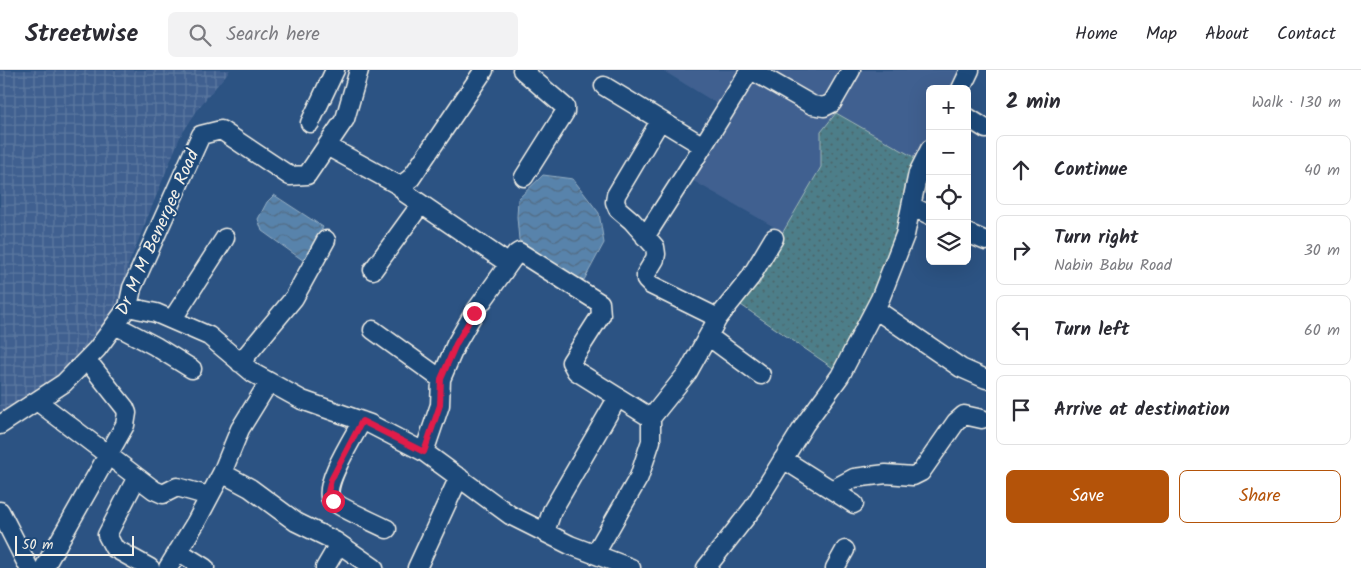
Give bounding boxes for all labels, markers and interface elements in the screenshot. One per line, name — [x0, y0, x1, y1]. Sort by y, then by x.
search box — [168, 12, 518, 57]
text: Streetwise — [25, 15, 138, 54]
text: Search here — [226, 20, 320, 50]
text: Home — [1075, 20, 1118, 49]
text: Map — [1146, 20, 1177, 49]
text: About — [1205, 20, 1249, 49]
text: Contact — [1277, 20, 1336, 49]
icon: search — [186, 21, 214, 49]
map controls — [926, 85, 971, 265]
button: + — [926, 85, 971, 130]
text: 2 min — [1006, 86, 1061, 119]
text: Walk · 130 m — [1252, 90, 1341, 115]
button: − — [926, 130, 971, 175]
street label: Dr M M Benergee Road — [109, 144, 208, 320]
text: Continue — [1054, 155, 1127, 185]
icon: ahead — [1007, 156, 1035, 184]
text: 40 m — [1304, 158, 1340, 183]
button: locate — [926, 175, 971, 220]
button: layers — [926, 220, 971, 265]
text: Turn right — [1054, 223, 1139, 253]
icon: right — [1007, 236, 1035, 264]
text: 30 m — [1304, 238, 1340, 263]
text: Nabin Babu Road — [1054, 253, 1172, 278]
route end — [463, 302, 486, 325]
text: Turn left — [1054, 315, 1129, 345]
icon: left — [1007, 316, 1035, 344]
text: 60 m — [1304, 318, 1340, 343]
text: Arrive at destination — [1054, 395, 1230, 425]
icon: arrive — [1007, 396, 1035, 424]
button: Save — [1006, 470, 1169, 523]
button: Share — [1179, 470, 1341, 523]
route start — [322, 490, 345, 513]
scale bar — [15, 533, 134, 556]
text: 50 m — [22, 534, 53, 556]

